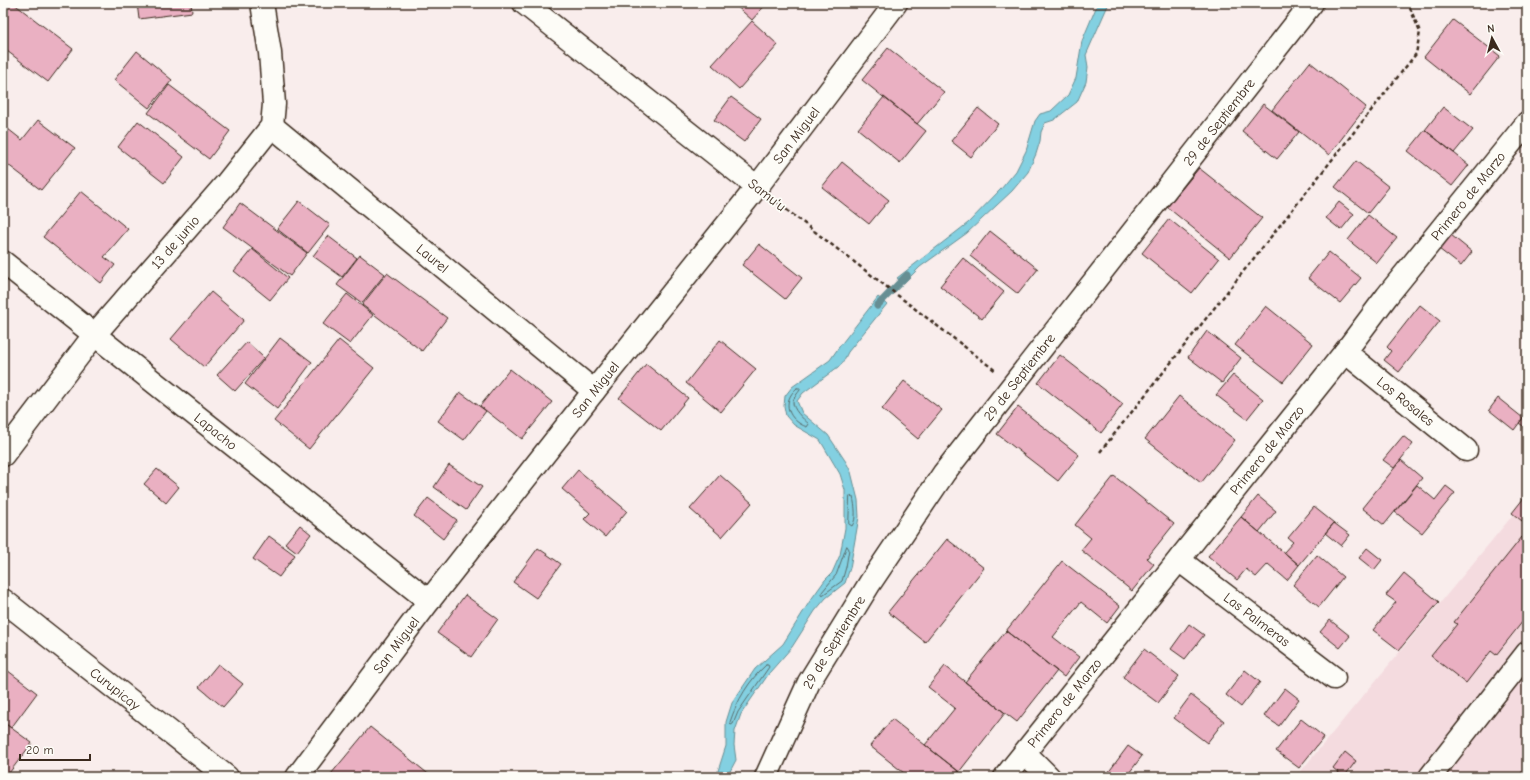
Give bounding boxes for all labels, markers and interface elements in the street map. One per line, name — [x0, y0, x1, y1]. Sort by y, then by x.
north arrow — [1472, 18, 1512, 58]
text: N — [1486, 22, 1495, 35]
street label: 29 de Septiembre — [1179, 75, 1258, 169]
street label: San Miguel — [769, 103, 823, 167]
street label: Primero de Marzo — [1427, 148, 1509, 244]
street label: Samu'u — [745, 175, 789, 215]
street label: 13 de junio — [147, 212, 203, 272]
street label: Laurel — [413, 240, 452, 276]
street label: 29 de Septiembre — [980, 330, 1059, 424]
street label: San Miguel — [568, 358, 623, 421]
street label: Los Rosales — [1373, 373, 1438, 430]
street label: Primero de Marzo — [1226, 402, 1308, 498]
street label: Lapacho — [191, 409, 241, 454]
street label: Las Palmeras — [1220, 589, 1294, 650]
street label: 29 de Septiembre — [799, 593, 869, 691]
street label: San Miguel — [369, 613, 423, 677]
street label: Primero de Marzo — [1024, 655, 1105, 751]
street label: Curupicay — [87, 664, 144, 714]
scale bar — [20, 736, 90, 762]
text: 20 m — [26, 743, 54, 757]

